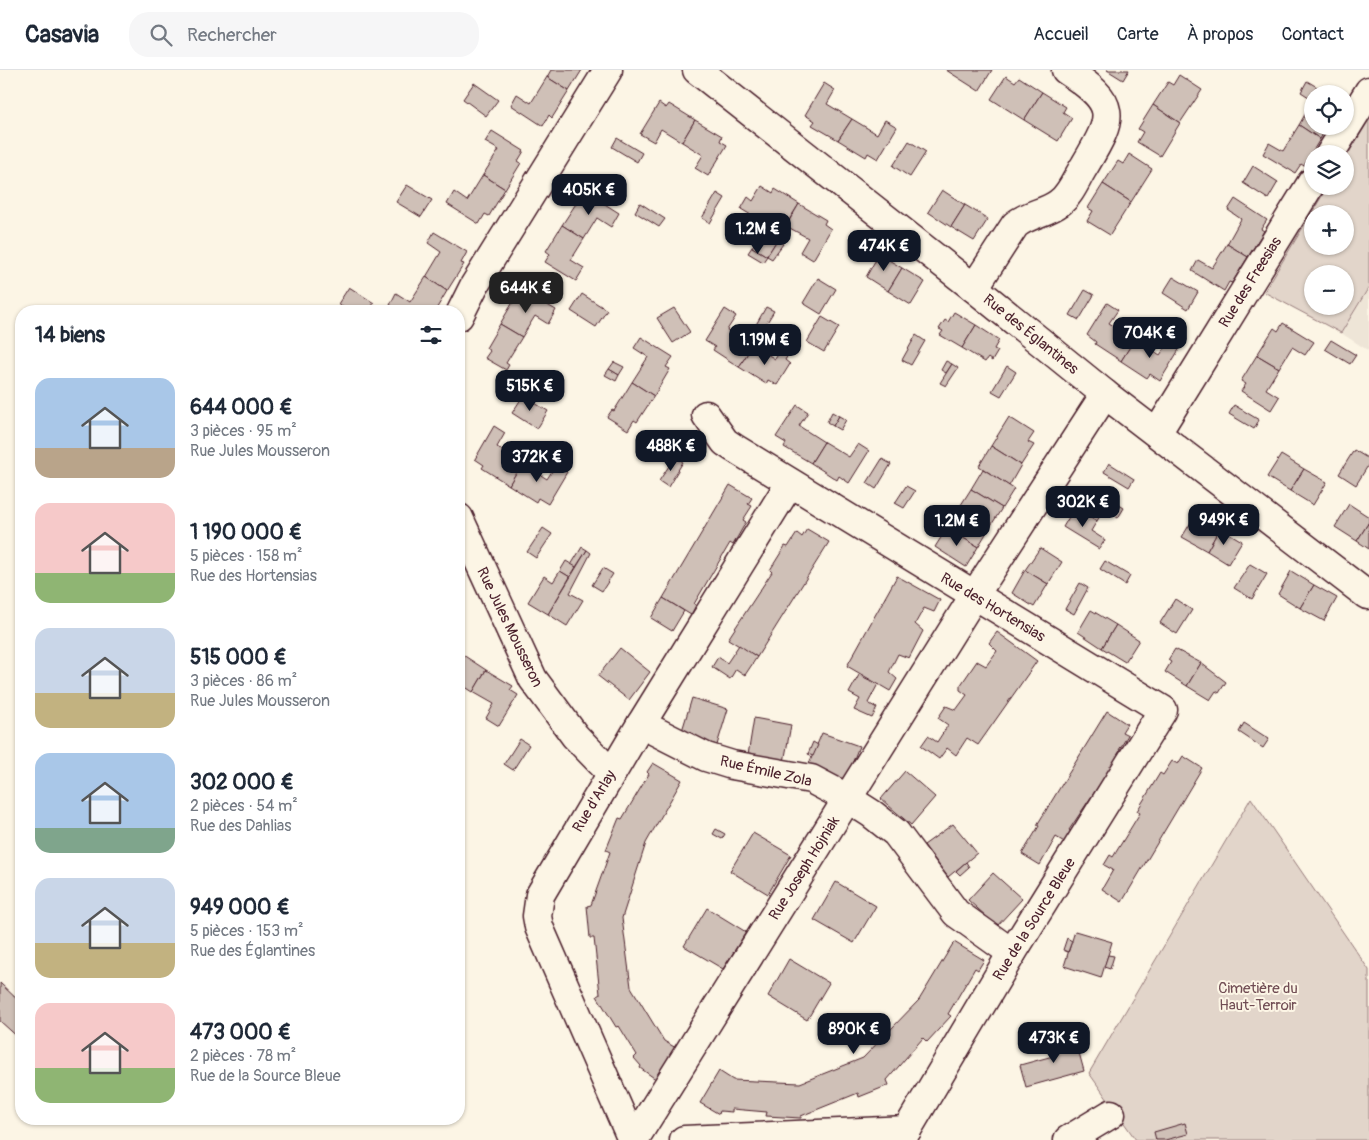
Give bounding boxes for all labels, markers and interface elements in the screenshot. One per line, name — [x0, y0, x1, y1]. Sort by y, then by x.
search box — [129, 12, 479, 57]
text: Casavia — [25, 20, 99, 49]
icon: search — [147, 21, 175, 49]
text: Rechercher — [187, 23, 277, 47]
text: Accueil — [1033, 23, 1089, 46]
text: Carte — [1117, 23, 1159, 46]
text: À propos — [1187, 23, 1253, 46]
text: Contact — [1281, 23, 1344, 46]
map controls — [1304, 85, 1354, 315]
button: locate — [1304, 85, 1354, 135]
button: layers — [1304, 145, 1354, 195]
pin: 405K € — [548, 174, 630, 216]
text: 405K € — [563, 180, 615, 200]
button: + — [1304, 205, 1354, 255]
pin: 1.2M € — [717, 212, 799, 255]
text: 1.2M € — [736, 219, 780, 239]
pin: 474K € — [843, 230, 925, 272]
street label: Rue des Freesias — [1215, 233, 1286, 331]
text: 474K € — [859, 236, 909, 256]
button: − — [1304, 265, 1354, 315]
pin: 644K € — [485, 272, 567, 314]
text: 644K € — [500, 278, 552, 298]
street label: Rue des Églantines — [979, 290, 1082, 379]
pin: 704K € — [1109, 316, 1191, 359]
icon: filters — [417, 321, 445, 349]
text: 14 biens — [35, 322, 105, 349]
text: 704K € — [1124, 323, 1176, 343]
pin: 1.19M € — [719, 324, 811, 366]
text: 1.19M € — [740, 330, 790, 350]
pin: 515K € — [489, 370, 571, 412]
text: 515K € — [506, 376, 554, 396]
text: 644 000 € — [190, 394, 293, 421]
icon: home — [75, 398, 135, 458]
text: 3 pièces · 95 m² — [190, 421, 297, 441]
pin: 488K € — [630, 430, 712, 472]
text: 488K € — [646, 436, 696, 456]
pin: 372K € — [496, 440, 578, 483]
text: Rue Jules Mousseron — [190, 441, 330, 461]
text: 372K € — [512, 447, 562, 467]
pin: 302K € — [1042, 486, 1124, 528]
text: 302K € — [1057, 492, 1109, 512]
pin: 1.2M € — [916, 504, 998, 547]
pin: 949K € — [1183, 504, 1265, 546]
text: 949K € — [1199, 510, 1249, 530]
text: 1.2M € — [935, 511, 979, 531]
text: 1 190 000 € — [190, 519, 302, 546]
icon: home — [75, 523, 135, 583]
text: 5 pièces · 158 m² — [190, 546, 303, 566]
street label: Rue Jules Mousseron — [472, 564, 547, 690]
text: Rue des Hortensias — [190, 566, 317, 586]
street label: Rue des Hortensias — [937, 569, 1049, 646]
text: 515 000 € — [190, 644, 287, 671]
icon: home — [75, 648, 135, 708]
text: 3 pièces · 86 m² — [190, 671, 297, 691]
text: Rue Jules Mousseron — [190, 691, 330, 711]
street label: Rue Émile Zola — [718, 752, 814, 791]
street label: Rue d'Arlay — [568, 766, 621, 836]
text: 302 000 € — [190, 769, 294, 796]
icon: home — [75, 773, 135, 833]
text: 2 pièces · 54 m² — [190, 796, 298, 816]
street label: Rue Joseph Hojniak — [765, 812, 844, 924]
text: Rue des Dahlias — [190, 816, 291, 836]
street label: Rue de la Source Bleue — [989, 854, 1080, 984]
text: 949 000 € — [190, 894, 290, 921]
icon: home — [75, 898, 135, 958]
text: 5 pièces · 153 m² — [190, 921, 303, 941]
text: Rue des Églantines — [190, 941, 315, 961]
park label: Cimetière du Haut-Terroir — [1218, 979, 1298, 1015]
pin: 890K € — [813, 1012, 895, 1055]
text: 473 000 € — [190, 1019, 291, 1046]
text: 890K € — [829, 1019, 879, 1039]
pin: 473K € — [1013, 1022, 1095, 1064]
icon: home — [75, 1023, 135, 1083]
text: 473K € — [1029, 1028, 1079, 1048]
text: 2 pièces · 78 m² — [190, 1046, 296, 1066]
text: Rue de la Source Bleue — [190, 1066, 341, 1086]

